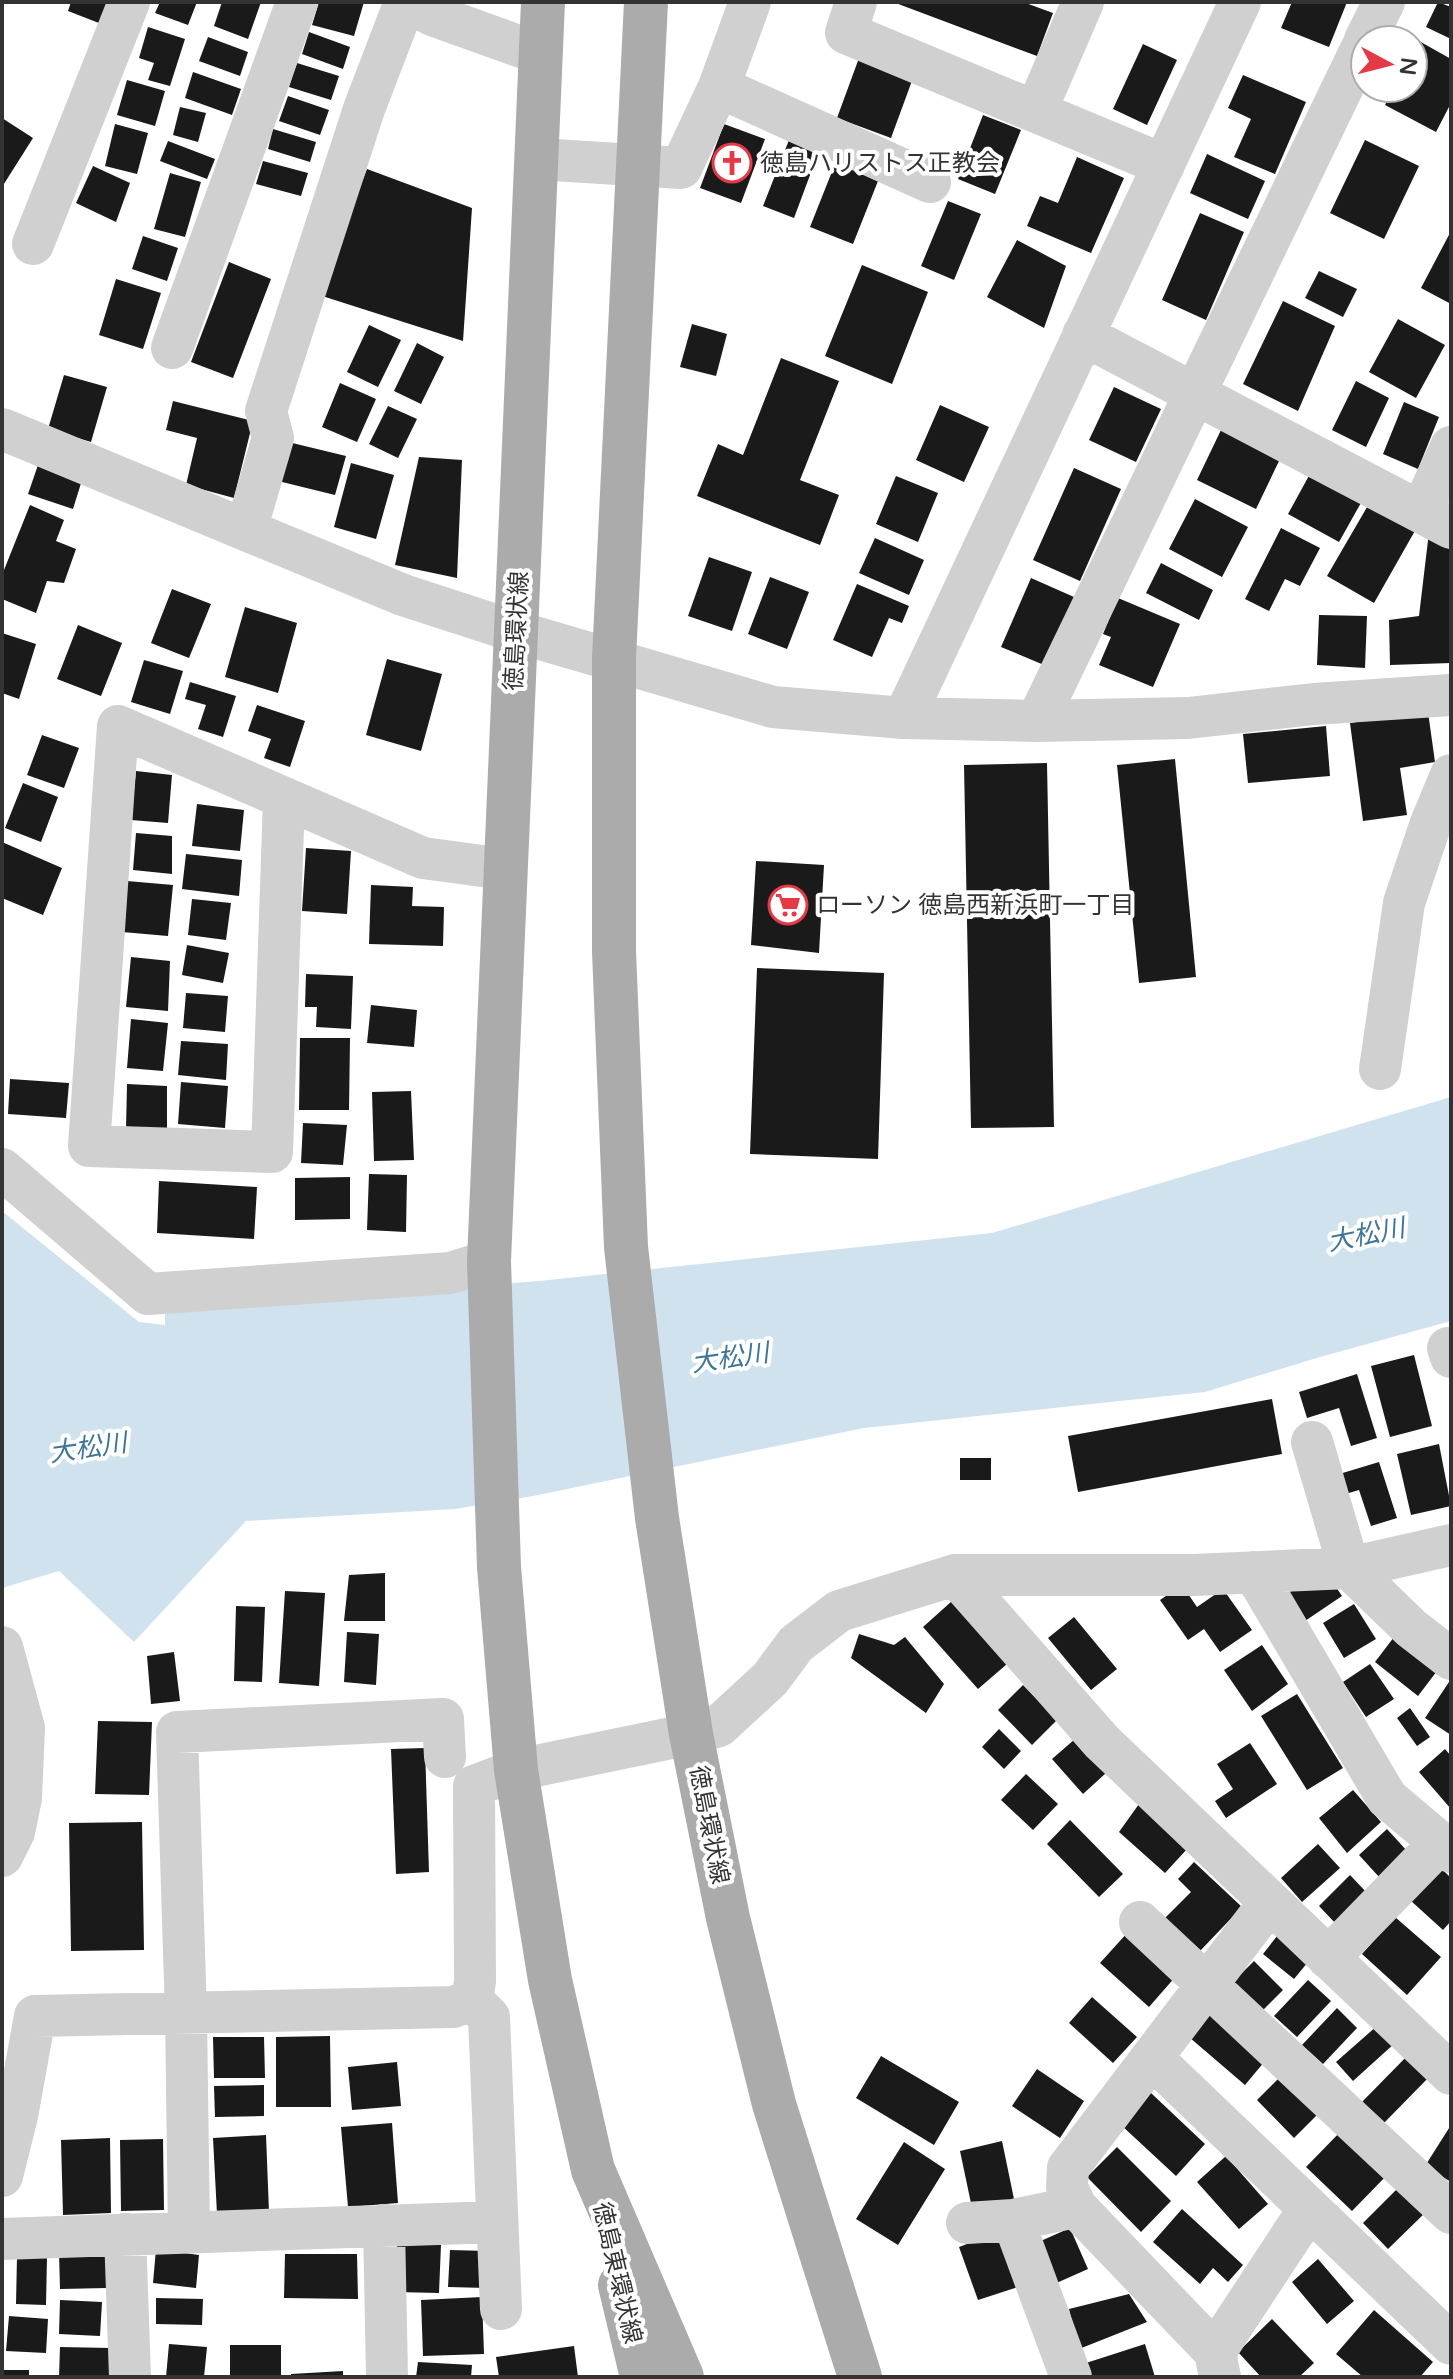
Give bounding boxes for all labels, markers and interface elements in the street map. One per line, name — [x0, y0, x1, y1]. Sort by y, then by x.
north arrow — [1349, 24, 1429, 104]
text: N — [1394, 56, 1422, 77]
church icon: 徳島ハリストス正教会 — [711, 142, 753, 184]
place label: 徳島ハリストス正教会 — [760, 149, 1000, 178]
street label: 徳島環状線 — [499, 570, 535, 692]
supermarket icon: ローソン 徳島西新浜町一丁目 — [767, 884, 809, 926]
place label: ローソン 徳島西新浜町一丁目 — [816, 891, 1134, 920]
water label: 大松川 — [1325, 1212, 1410, 1258]
water label: 大松川 — [689, 1337, 774, 1379]
water label: 大松川 — [47, 1427, 132, 1469]
street label: 徳島環状線 — [683, 1763, 735, 1887]
street label: 徳島東環状線 — [587, 2200, 647, 2346]

